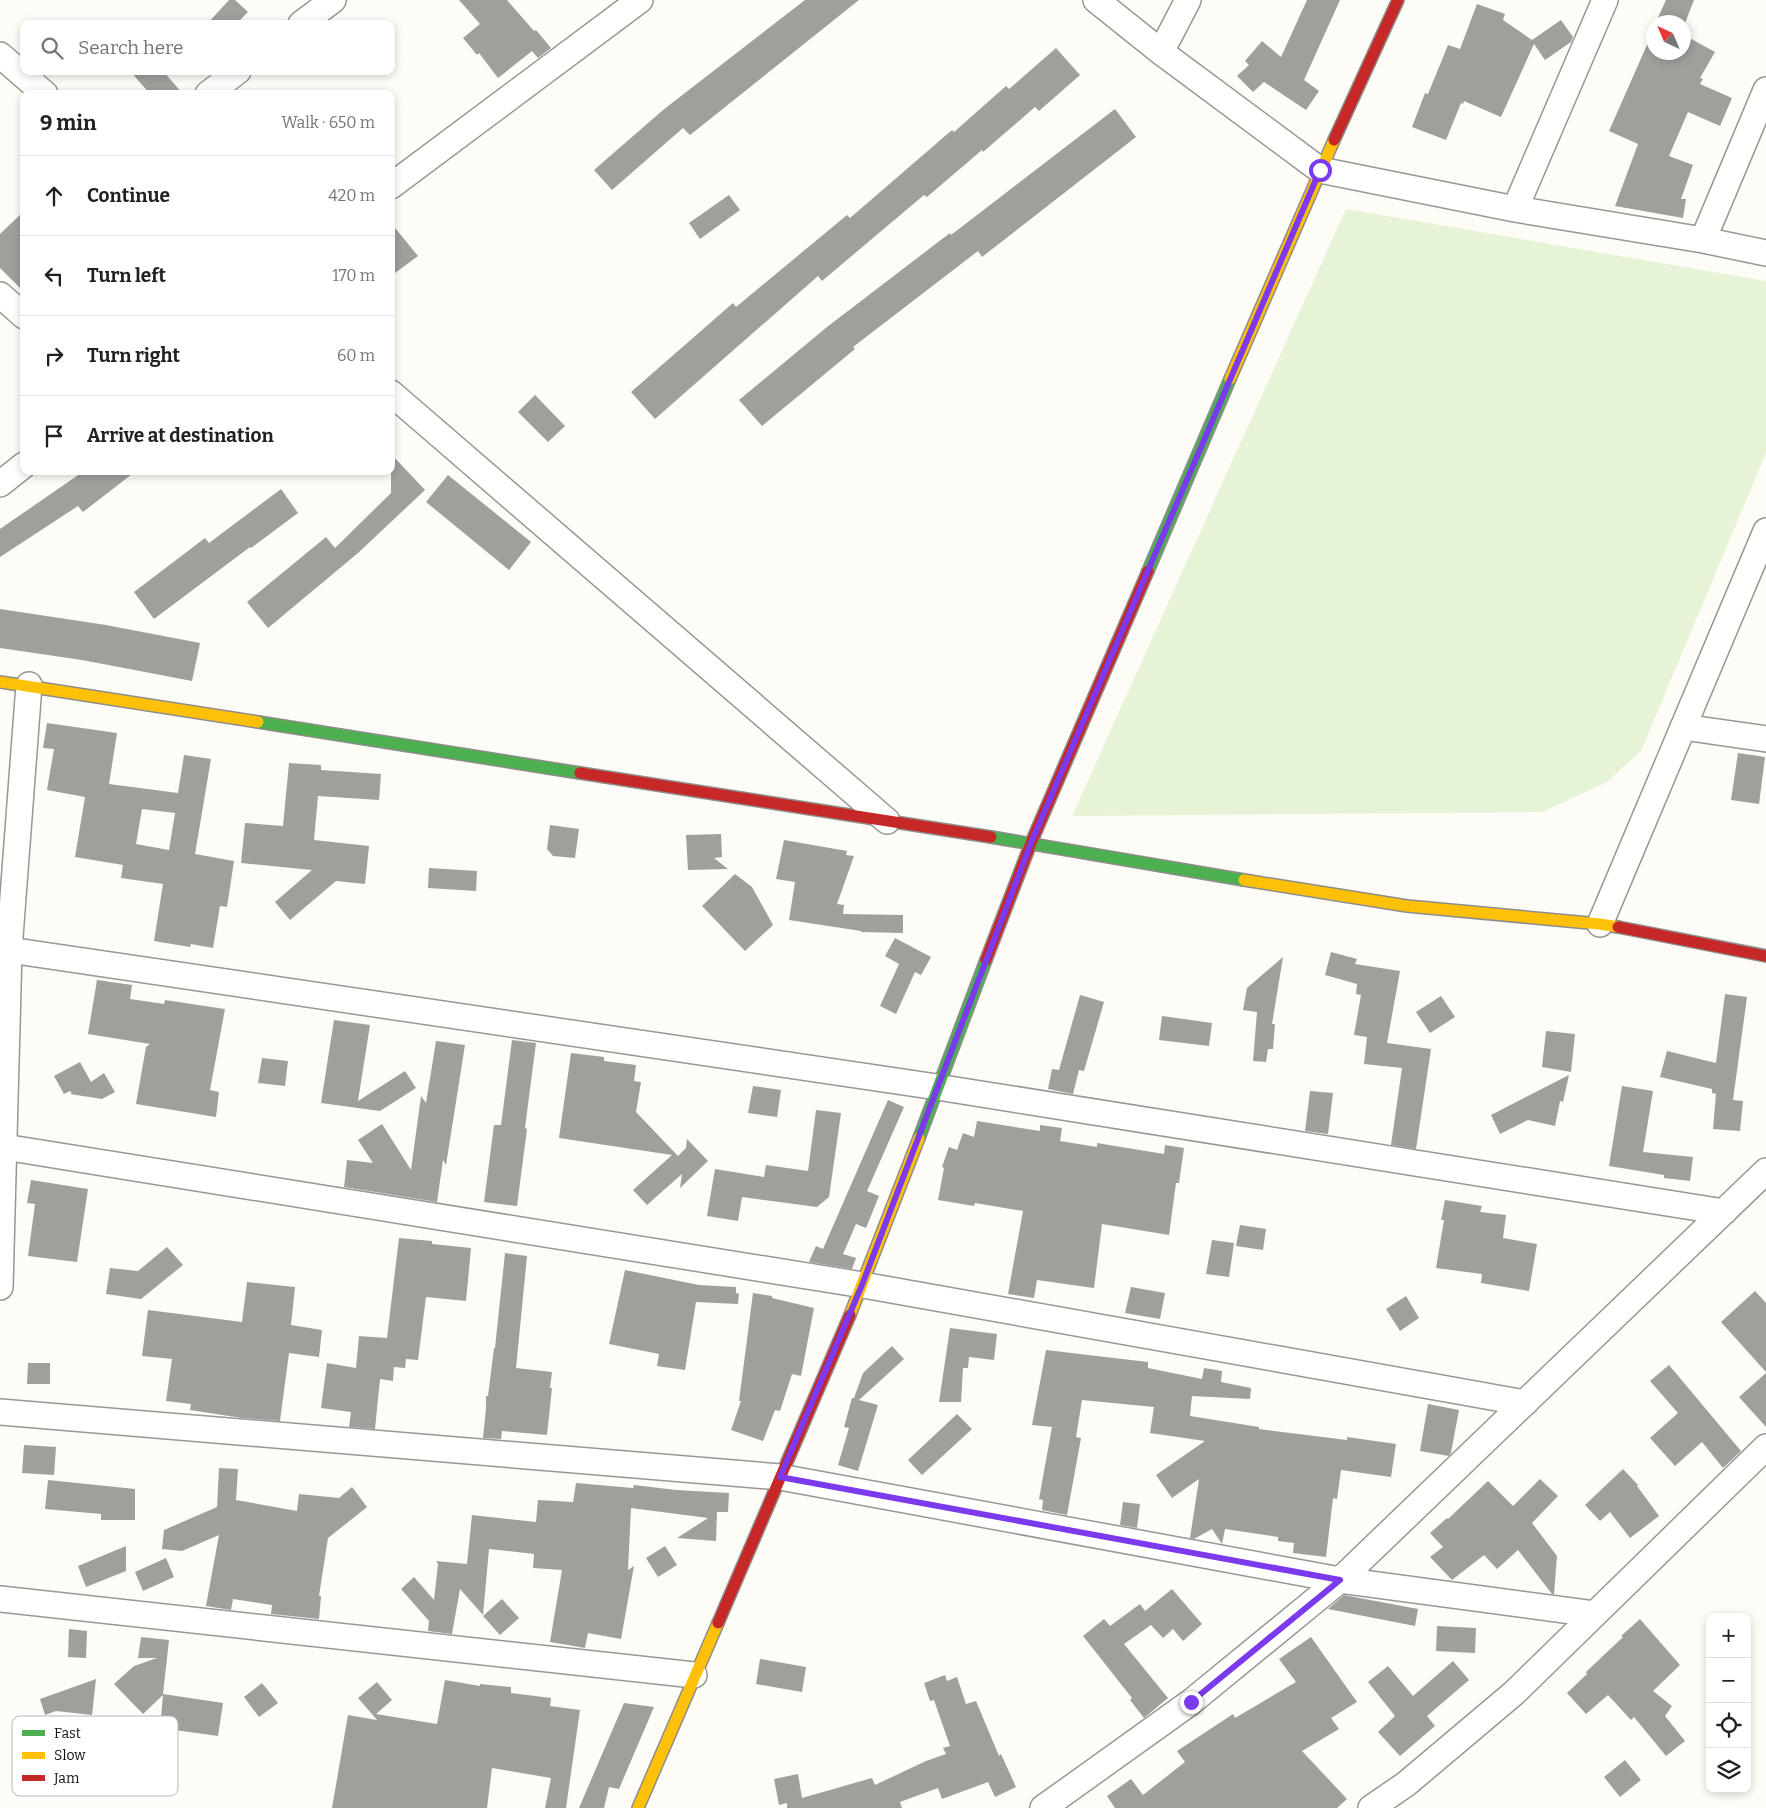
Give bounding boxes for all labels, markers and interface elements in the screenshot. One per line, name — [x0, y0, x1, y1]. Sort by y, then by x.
north arrow — [1646, 15, 1691, 60]
search box — [20, 20, 395, 75]
icon: search — [38, 34, 66, 62]
text: Search here — [78, 36, 183, 59]
text: 9 min — [40, 110, 96, 136]
text: Walk · 650 m — [281, 113, 375, 132]
route start — [1309, 159, 1332, 182]
icon: ahead — [40, 182, 68, 210]
text: Continue — [87, 184, 170, 207]
text: 420 m — [328, 186, 375, 205]
icon: left — [40, 262, 68, 290]
text: Turn left — [87, 264, 166, 287]
text: 170 m — [332, 266, 375, 285]
icon: right — [40, 342, 68, 370]
text: Turn right — [87, 344, 180, 367]
text: 60 m — [337, 346, 375, 365]
icon: arrive — [40, 422, 68, 450]
text: Arrive at destination — [87, 424, 274, 447]
map controls — [1706, 1613, 1751, 1793]
button: + — [1706, 1613, 1751, 1658]
button: − — [1706, 1658, 1751, 1703]
route end — [1180, 1691, 1203, 1714]
button: locate — [1706, 1703, 1751, 1748]
legend — [12, 1716, 178, 1796]
text: Fast — [54, 1725, 81, 1742]
text: Slow — [54, 1747, 86, 1764]
button: layers — [1706, 1748, 1751, 1793]
text: Jam — [53, 1770, 80, 1787]

